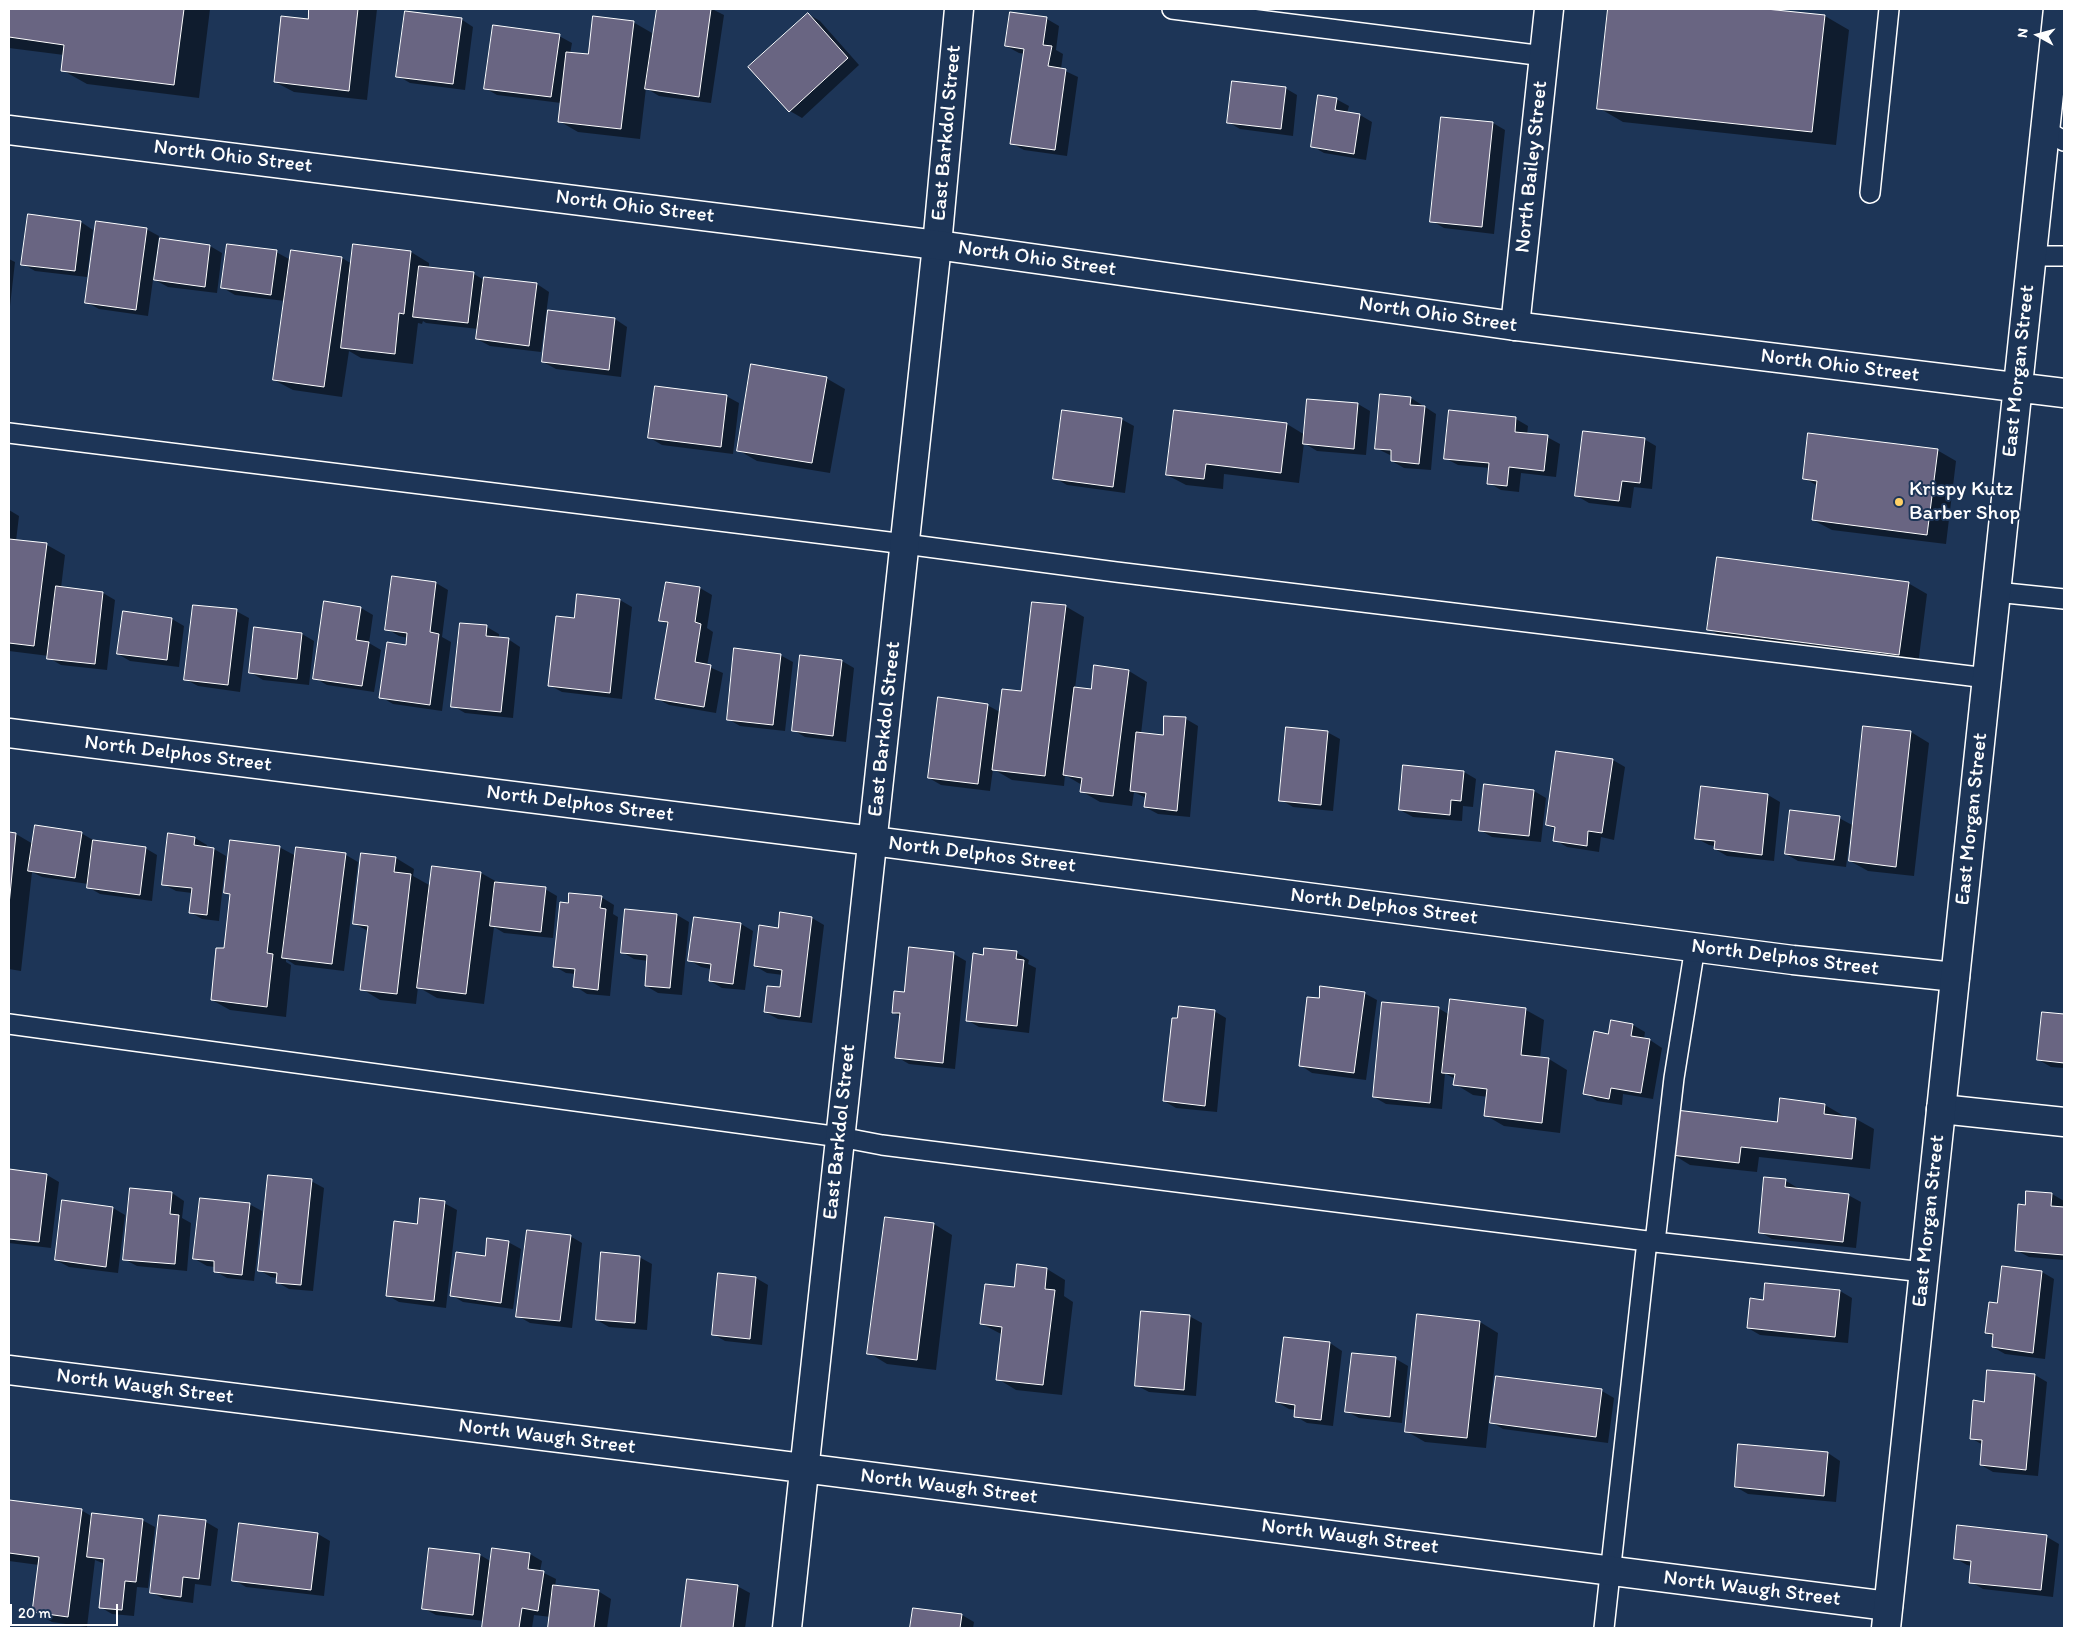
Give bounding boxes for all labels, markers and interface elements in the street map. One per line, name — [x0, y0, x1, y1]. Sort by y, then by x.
north arrow — [2013, 10, 2063, 60]
text: N — [2014, 27, 2032, 39]
street label: East Barkdol Street — [927, 44, 967, 222]
street label: North Bailey Street — [1510, 80, 1554, 254]
street label: North Ohio Street — [152, 135, 314, 179]
street label: North Ohio Street — [554, 185, 716, 229]
street label: North Ohio Street — [956, 235, 1118, 283]
street label: East Morgan Street — [1997, 284, 2041, 458]
street label: North Ohio Street — [1357, 291, 1519, 339]
street label: North Ohio Street — [1759, 344, 1921, 388]
place label: Krispy Kutz Barber Shop — [1909, 477, 2020, 527]
marker: Krispy Kutz Barber Shop — [1893, 496, 1905, 508]
street label: East Barkdol Street — [863, 640, 907, 818]
street label: North Delphos Street — [83, 730, 273, 778]
street label: East Morgan Street — [1950, 732, 1994, 906]
street label: North Delphos Street — [485, 780, 675, 828]
street label: North Delphos Street — [887, 831, 1077, 879]
street label: North Delphos Street — [1289, 883, 1479, 931]
street label: North Delphos Street — [1690, 934, 1880, 982]
street label: East Barkdol Street — [818, 1043, 862, 1221]
street label: East Morgan Street — [1907, 1134, 1951, 1308]
street label: North Waugh Street — [55, 1364, 235, 1410]
street label: North Waugh Street — [457, 1414, 637, 1460]
street label: North Waugh Street — [859, 1464, 1039, 1510]
street label: North Waugh Street — [1260, 1514, 1440, 1560]
street label: North Waugh Street — [1662, 1566, 1842, 1612]
scale bar — [12, 1594, 120, 1626]
text: 20 m — [18, 1604, 51, 1622]

